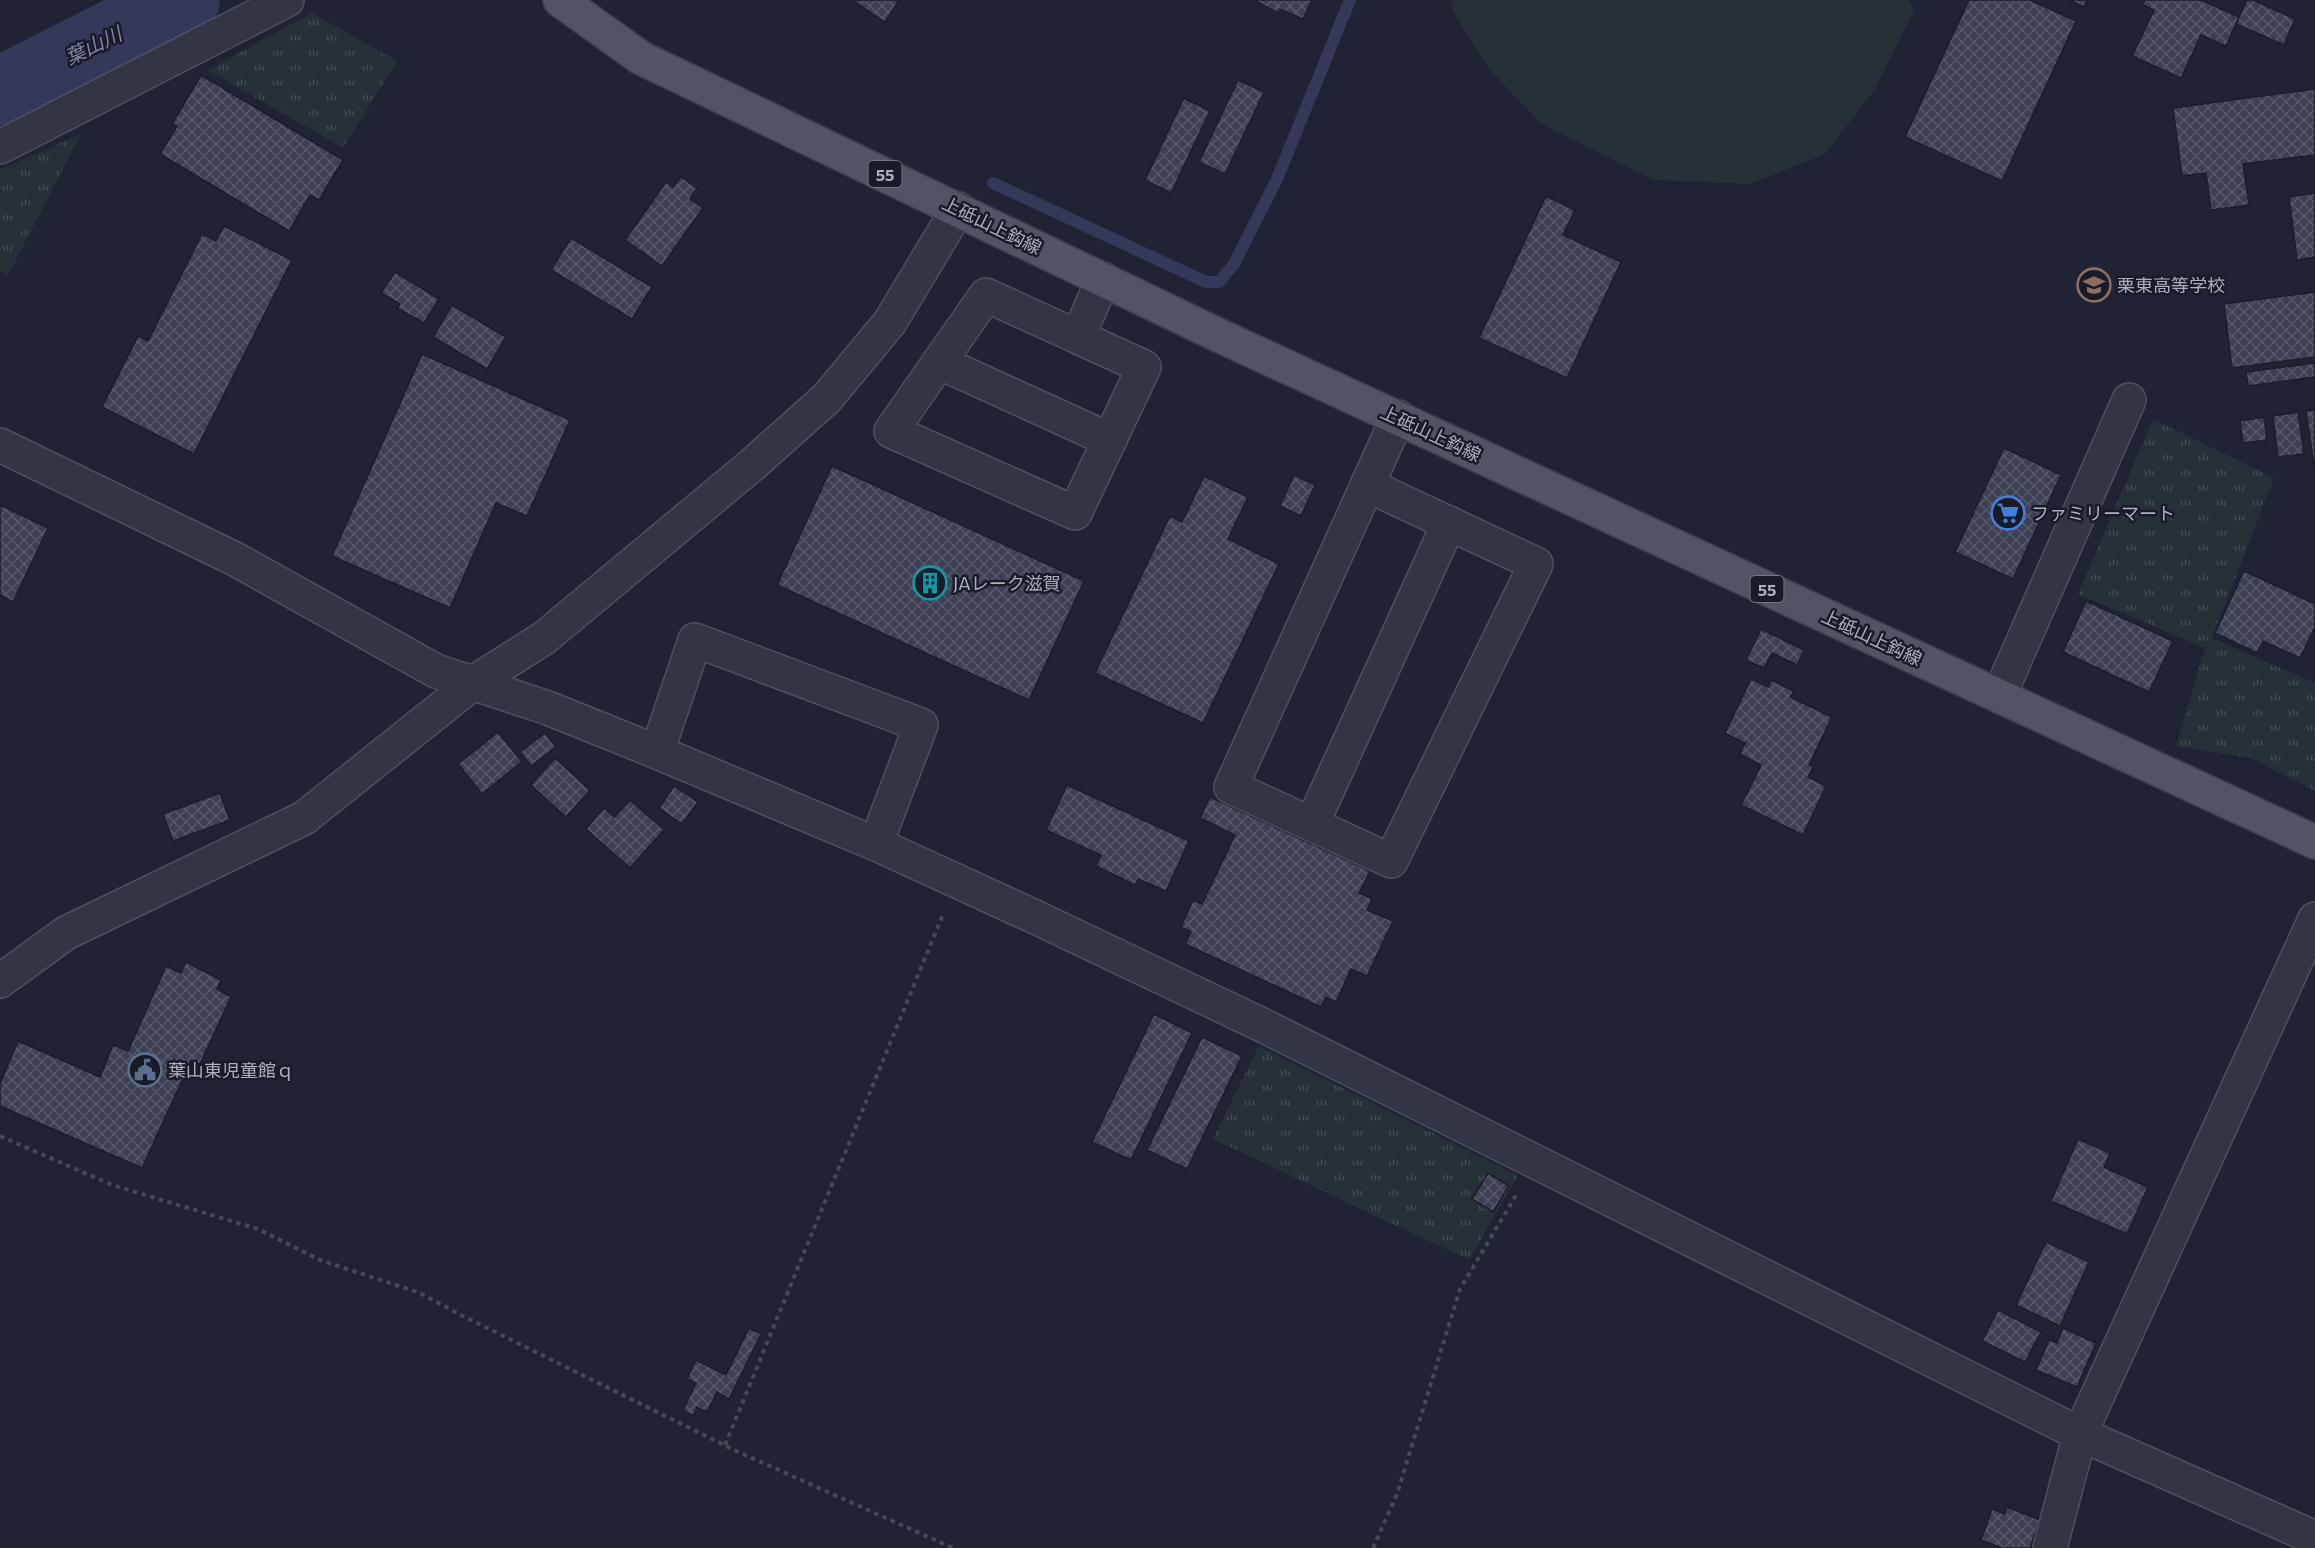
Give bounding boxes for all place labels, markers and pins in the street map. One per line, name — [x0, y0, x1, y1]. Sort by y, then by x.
school or university icon: 栗東高等学校 — [2076, 267, 2112, 303]
place label: 栗東高等学校 — [2117, 274, 2225, 296]
supermarket icon: ファミリーマート — [1990, 495, 2026, 531]
place label: ファミリーマート — [2031, 502, 2175, 524]
building icon: JAレーク滋賀 — [912, 565, 948, 601]
place label: JAレーク滋賀 — [953, 572, 1061, 594]
public building icon: 葉山東児童館ｑ — [127, 1052, 163, 1088]
place label: 葉山東児童館ｑ — [168, 1059, 294, 1082]

